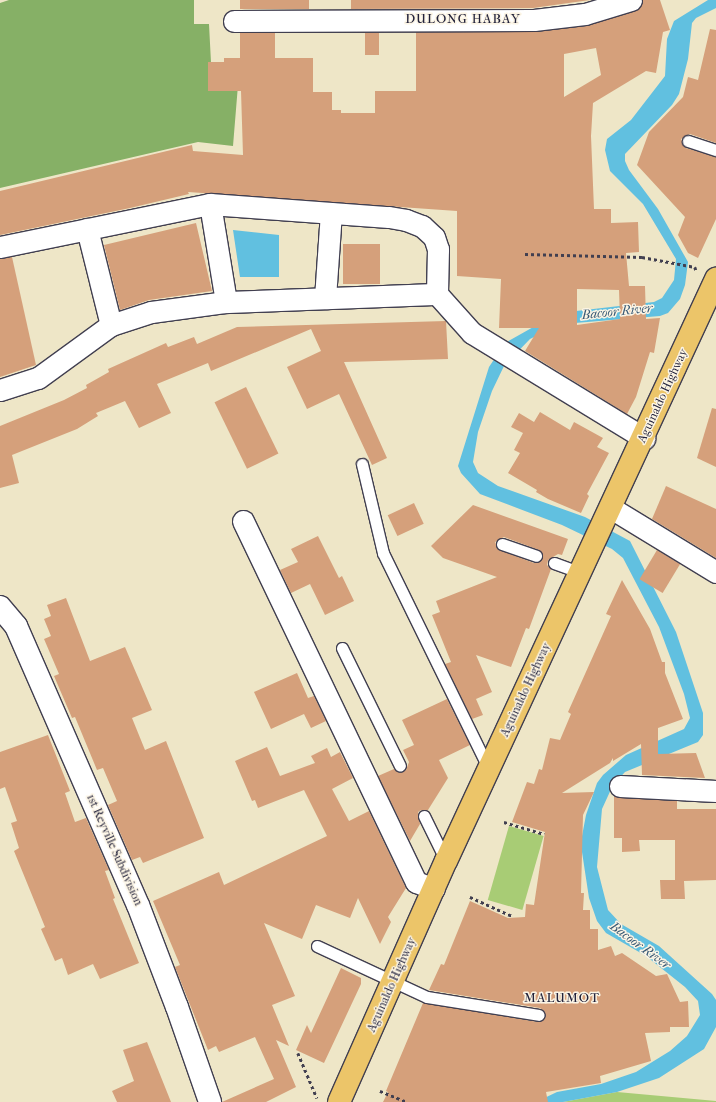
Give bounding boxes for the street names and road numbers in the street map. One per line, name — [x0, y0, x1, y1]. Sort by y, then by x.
street label: Aguinaldo Highway — [635, 347, 691, 445]
street label: Aguinaldo Highway — [498, 641, 554, 739]
street label: 1st Reyville Subdivision — [83, 792, 145, 908]
street label: Aguinaldo Highway — [365, 935, 419, 1035]

